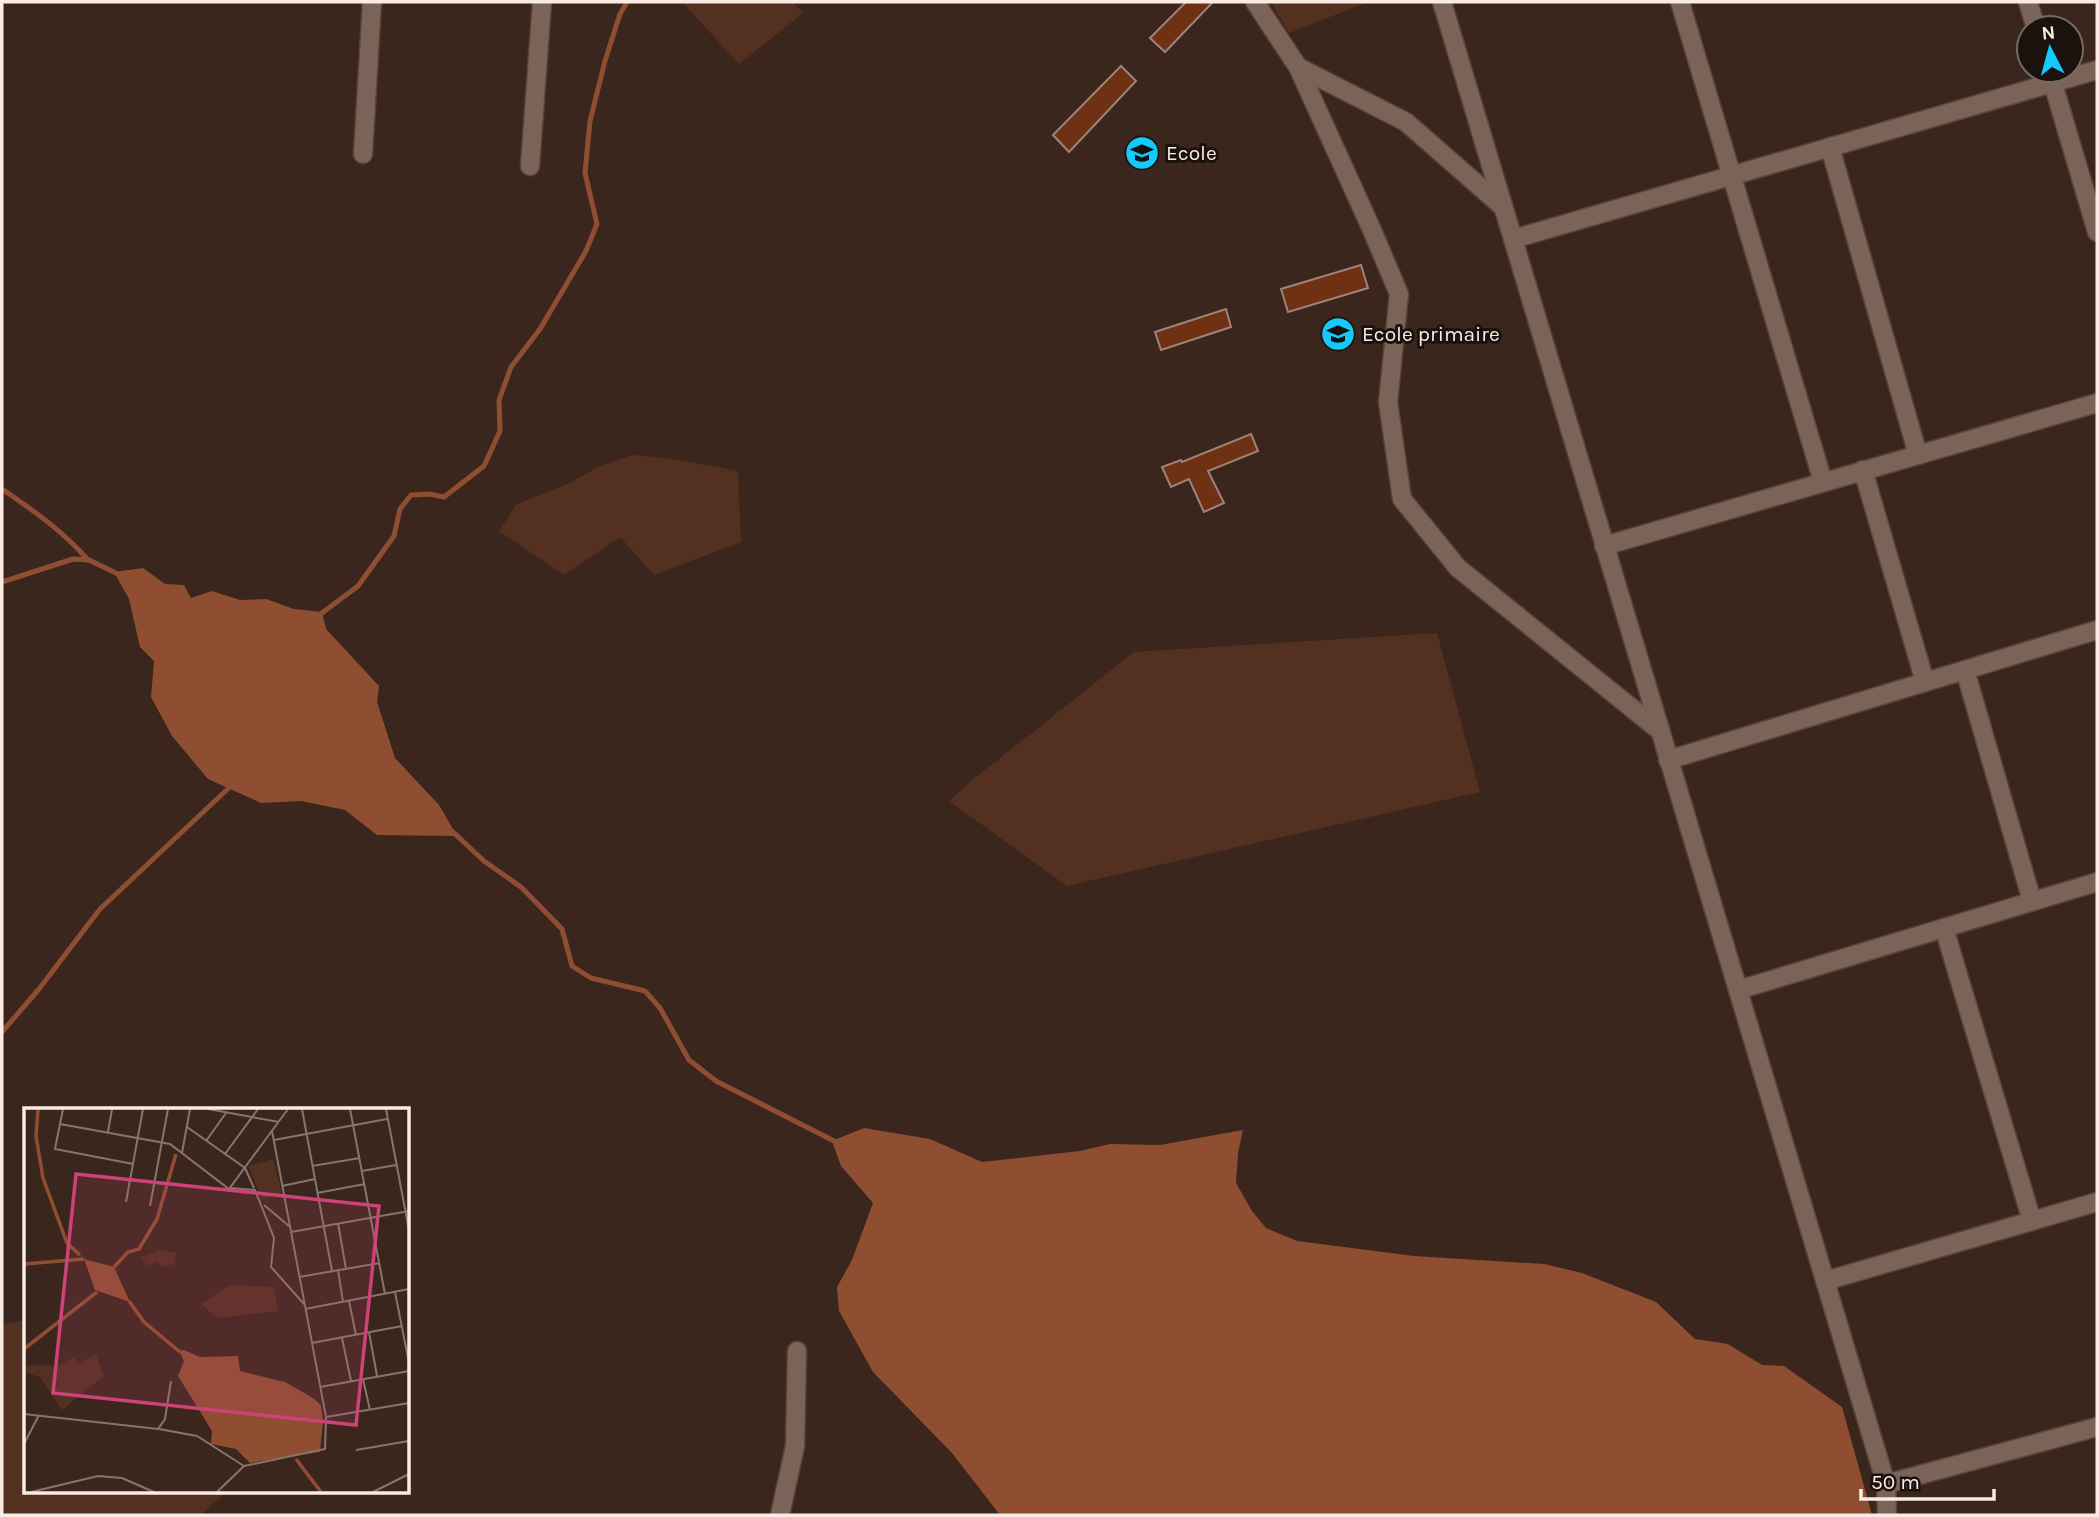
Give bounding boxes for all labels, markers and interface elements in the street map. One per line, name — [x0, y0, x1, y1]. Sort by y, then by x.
north arrow — [2015, 14, 2085, 84]
text: N — [2040, 21, 2056, 45]
school or university icon: Ecole — [1123, 134, 1161, 172]
place label: Ecole — [1166, 141, 1217, 165]
school or university icon: Ecole primaire — [1319, 315, 1357, 353]
place label: Ecole primaire — [1362, 322, 1500, 346]
inset map — [24, 1108, 410, 1492]
scale bar — [1861, 1458, 1994, 1502]
text: 50 m — [1871, 1470, 1920, 1494]

